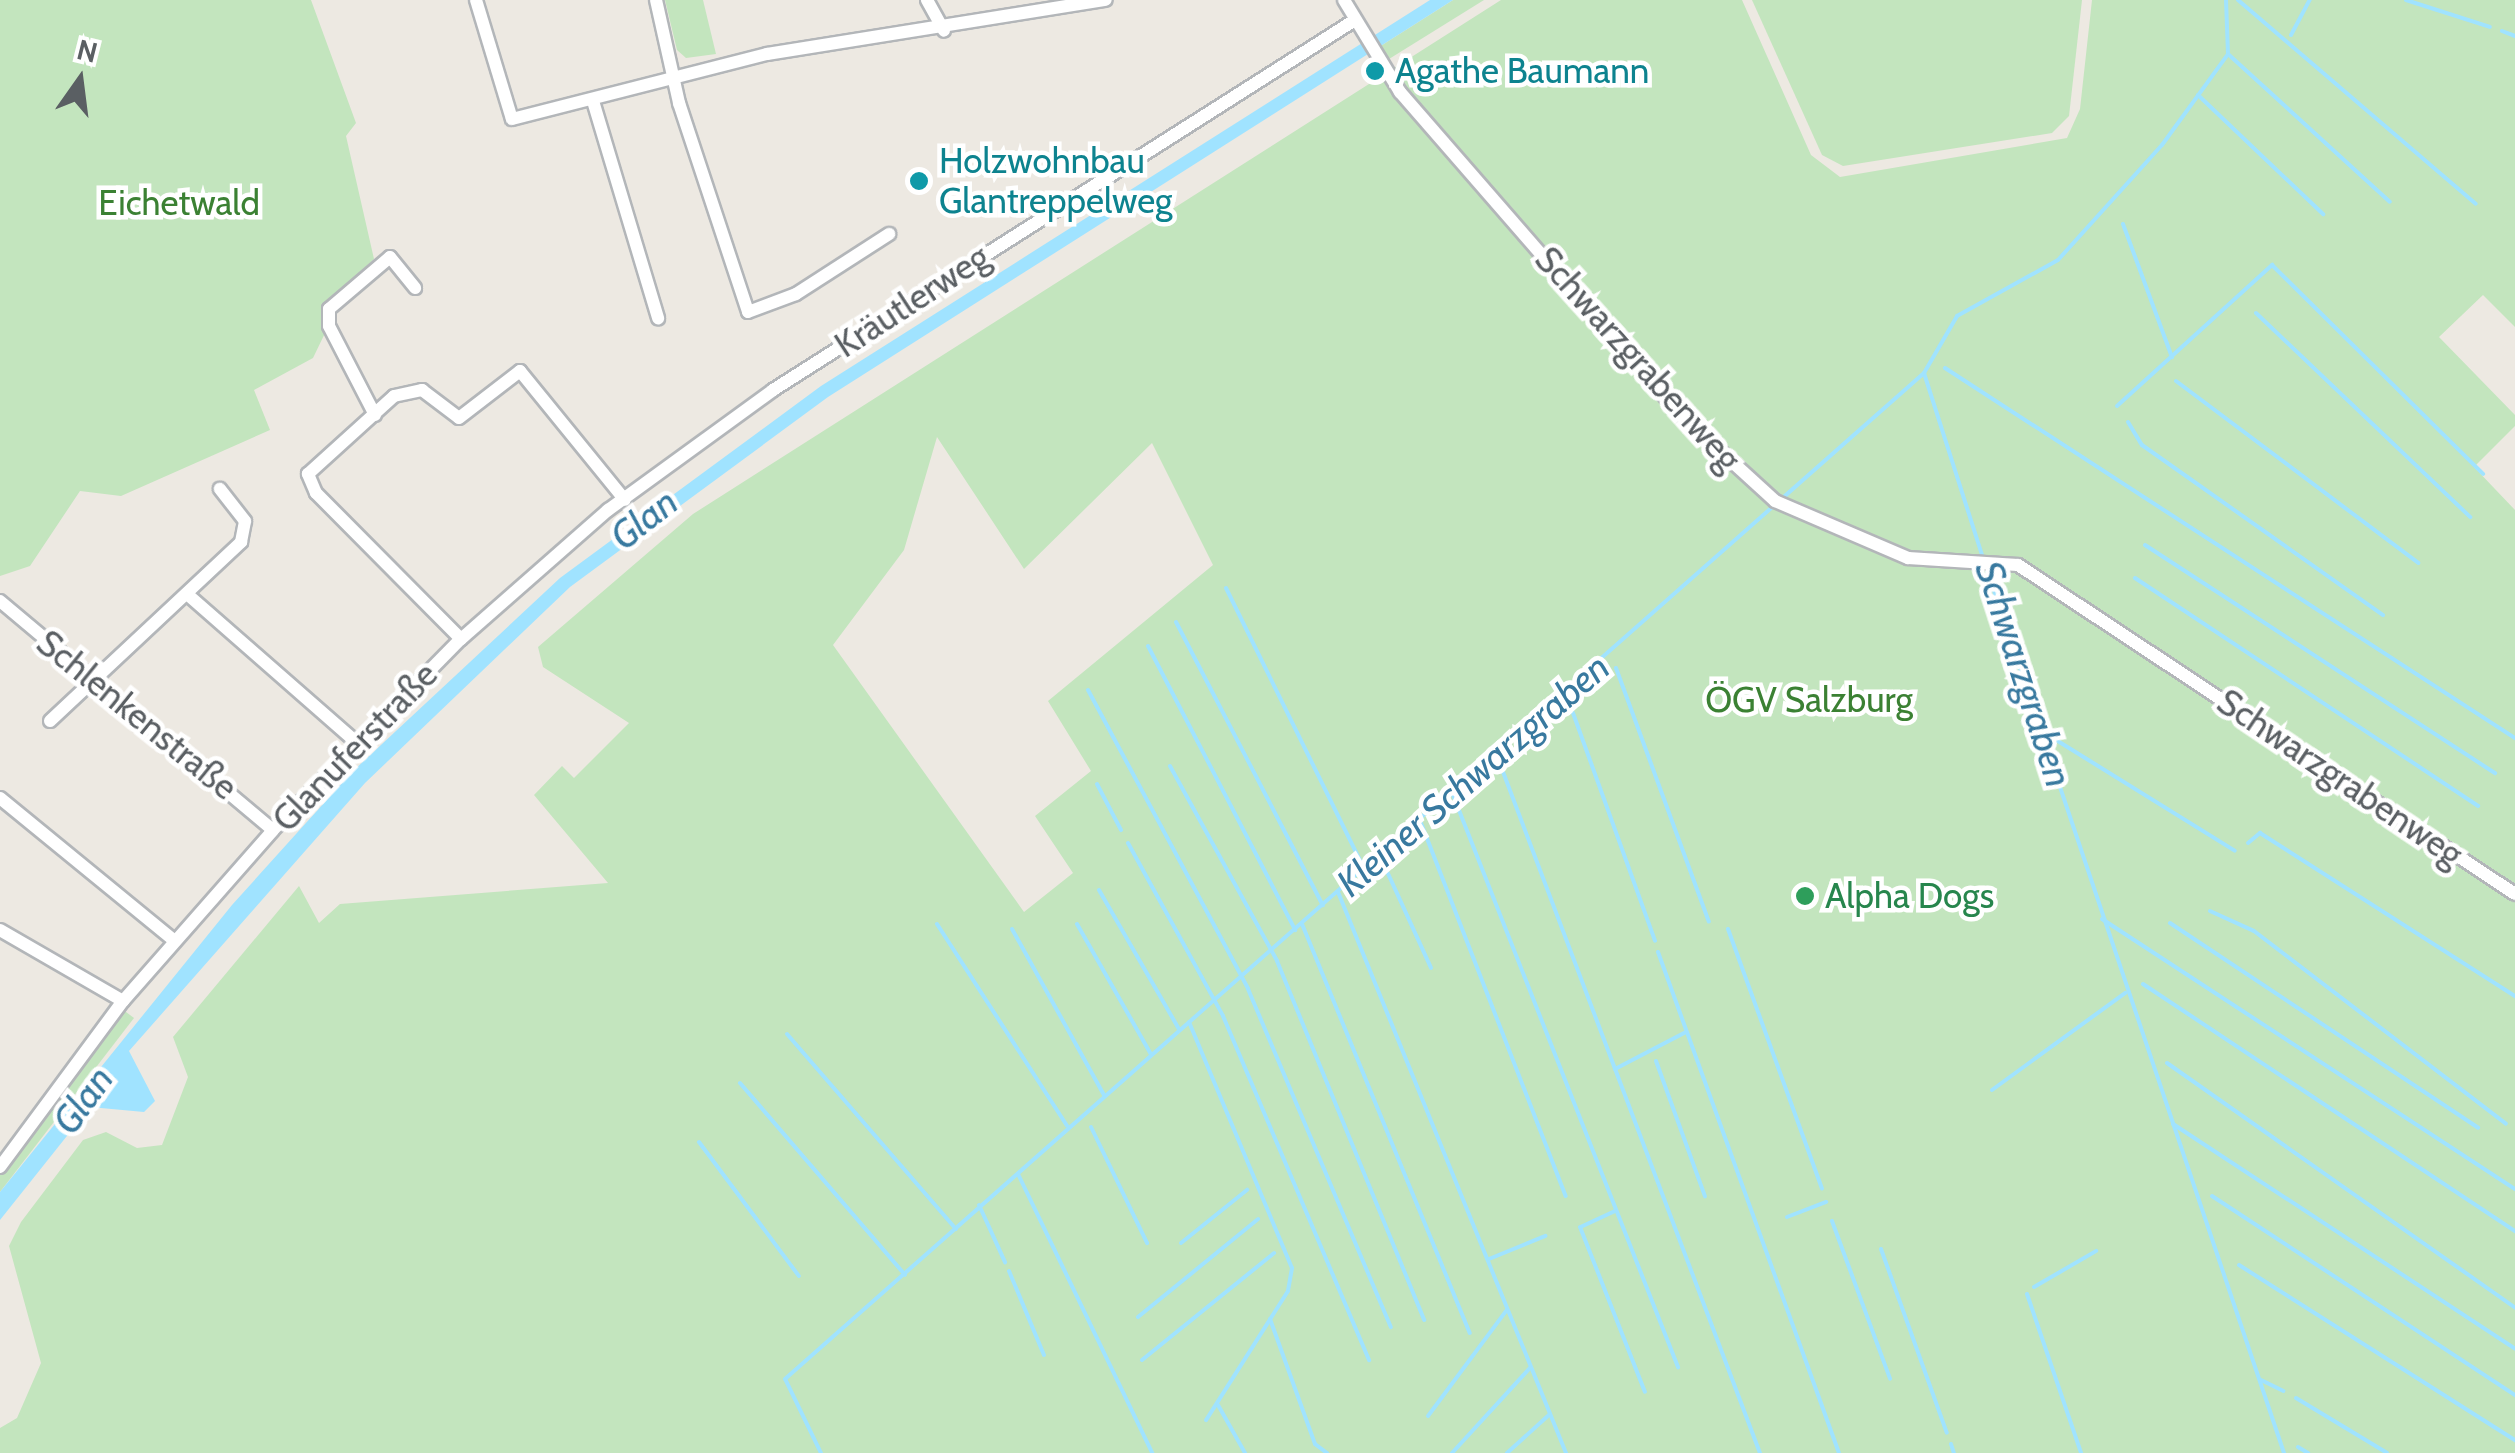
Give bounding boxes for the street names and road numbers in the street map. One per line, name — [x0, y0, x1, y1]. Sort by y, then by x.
street label: Kräutlerweg — [827, 236, 997, 366]
street label: Schwarzgrabenweg — [1526, 238, 1750, 480]
street label: Schlenkenstraße — [29, 622, 245, 808]
street label: Glanuferstraße — [264, 654, 446, 840]
street label: Schwarzgrabenweg — [2209, 680, 2471, 876]

